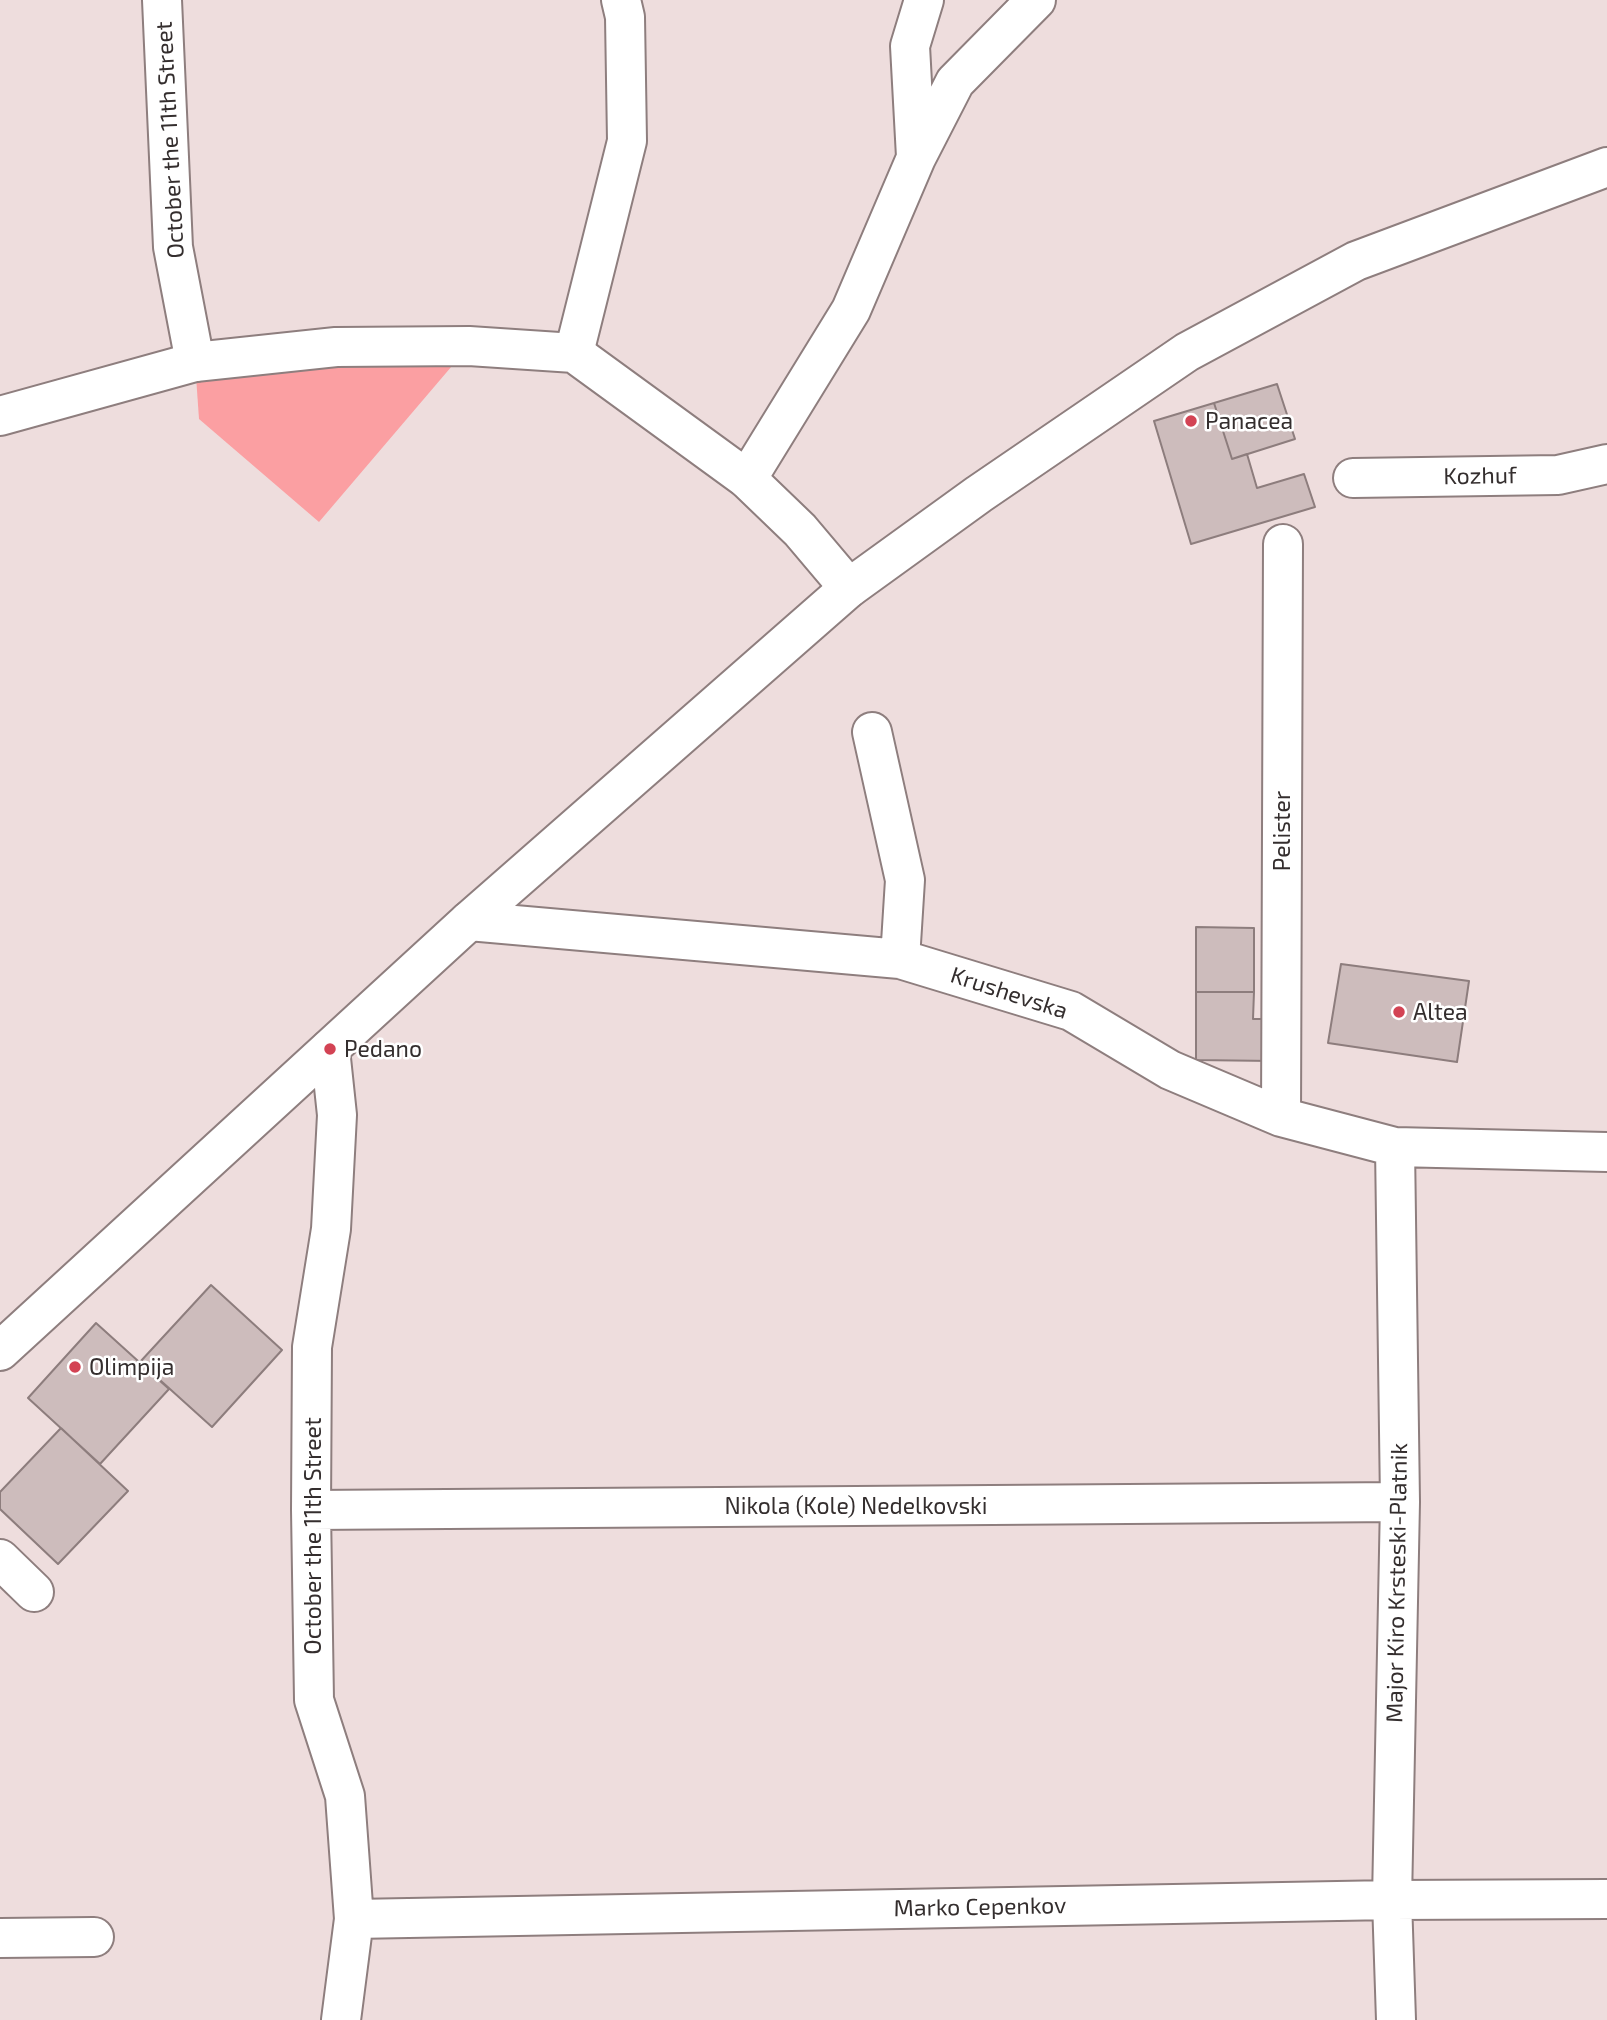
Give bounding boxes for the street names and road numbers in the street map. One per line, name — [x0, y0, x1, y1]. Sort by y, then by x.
street label: October the 11th Street — [150, 21, 190, 259]
street label: Kozhuf — [1443, 462, 1517, 490]
street label: Pelister — [1268, 791, 1296, 871]
street label: Krushevska — [947, 961, 1071, 1025]
street label: October the 11th Street — [299, 1417, 327, 1655]
street label: Major Kiro Krsteski-Platnik — [1381, 1443, 1413, 1723]
street label: Nikola (Kole) Nedelkovski — [724, 1492, 988, 1520]
street label: Marko Cepenkov — [893, 1892, 1067, 1922]

